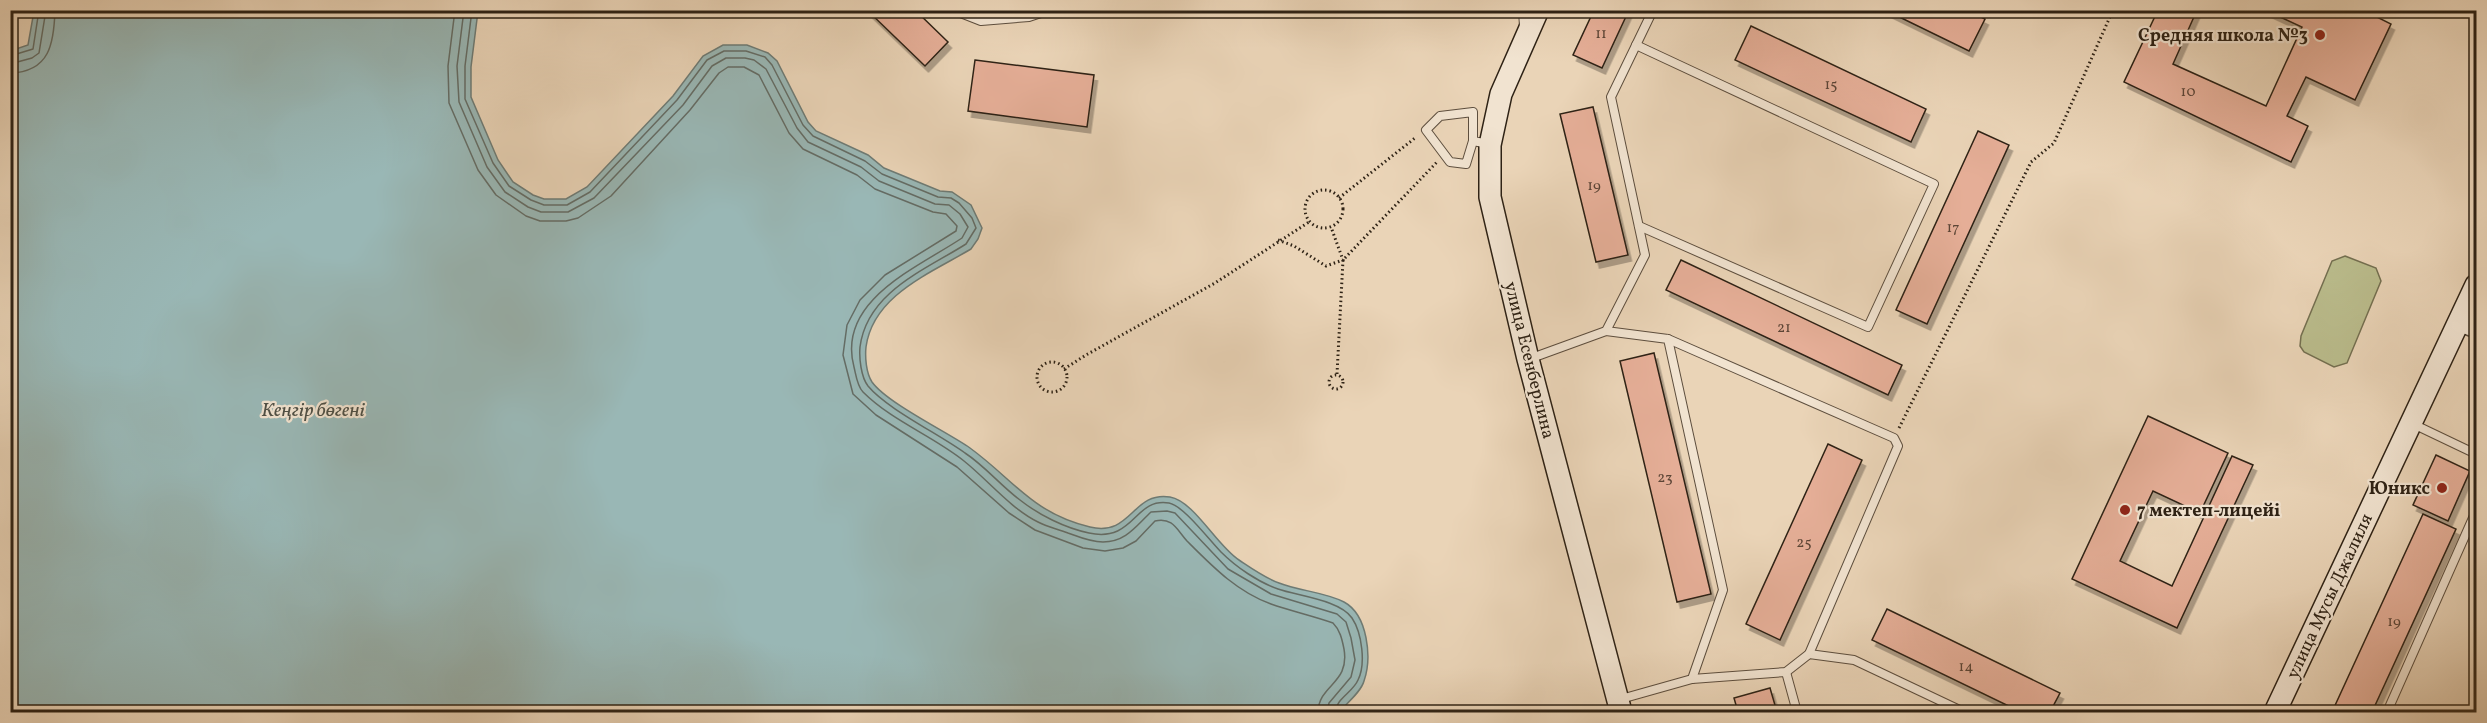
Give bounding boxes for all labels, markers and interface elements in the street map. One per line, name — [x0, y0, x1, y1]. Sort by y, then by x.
house number: 11 — [1595, 24, 1607, 45]
place label: Средняя школа №3 — [2138, 24, 2308, 49]
marker: Средняя школа №3 — [2313, 28, 2327, 42]
house number: 15 — [1824, 75, 1838, 96]
house number: 10 — [2181, 82, 2195, 103]
house number: 19 — [1587, 176, 1601, 197]
house number: 17 — [1946, 218, 1960, 239]
street label: улица Есенберлина — [1497, 279, 1560, 442]
house number: 21 — [1777, 318, 1791, 339]
water label: Кеңгір бөгені — [261, 397, 366, 425]
house number: 23 — [1657, 468, 1673, 489]
place label: Юникс — [2369, 477, 2430, 502]
marker: Юникс — [2435, 481, 2449, 495]
place label: 7 мектеп-лицейі — [2137, 499, 2280, 524]
marker: 7 мектеп-лицейі — [2118, 503, 2132, 517]
street label: улица Мусы Джалиля — [2281, 510, 2380, 683]
house number: 25 — [1796, 533, 1812, 554]
house number: 19 — [2387, 612, 2401, 633]
house number: 14 — [1959, 657, 1973, 678]

